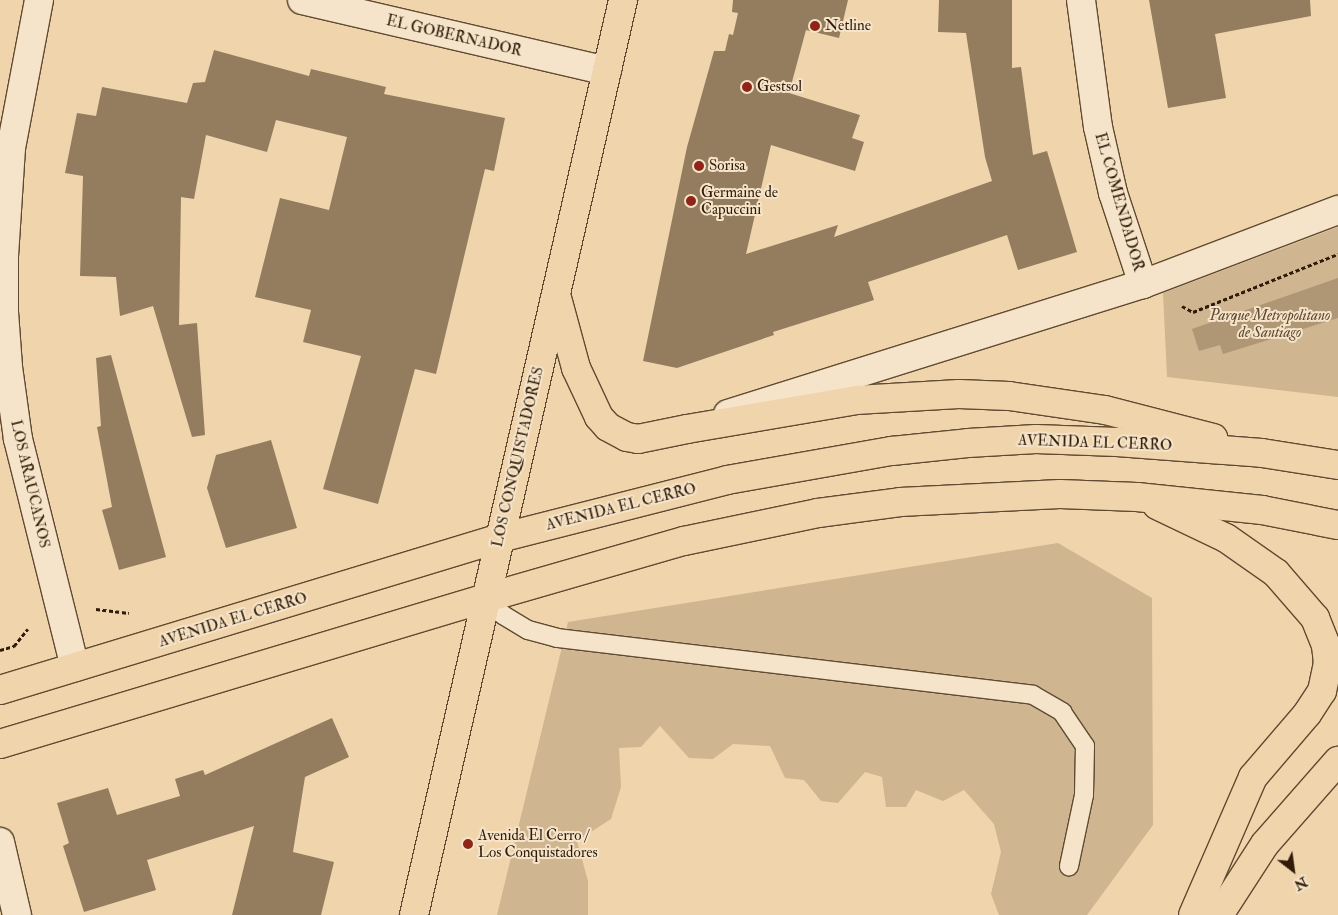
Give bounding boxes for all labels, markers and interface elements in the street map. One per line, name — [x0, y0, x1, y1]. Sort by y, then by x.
street label: EL GOBERNADOR — [385, 12, 523, 60]
place label: Netline — [825, 17, 871, 35]
marker: Netline — [809, 20, 821, 32]
place label: Gestsol — [757, 78, 802, 96]
marker: Gestsol — [741, 81, 753, 93]
street label: EL COMENDADOR — [1091, 131, 1147, 273]
place label: Sorisa — [709, 157, 745, 175]
marker: Sorisa — [693, 160, 705, 172]
place label: Germaine de Capuccini — [701, 183, 778, 218]
marker: Germaine de Capuccini — [685, 195, 697, 207]
park label: Parque Metropolitano de Santiago — [1210, 306, 1330, 341]
street label: LOS CONQUISTADORES — [488, 365, 548, 549]
street label: LOS ARAUCANOS — [7, 418, 53, 550]
street label: AVENIDA EL CERRO — [1018, 431, 1172, 455]
street label: AVENIDA EL CERRO — [544, 480, 698, 534]
street label: AVENIDA EL CERRO — [157, 589, 309, 651]
place label: Avenida El Cerro / Los Conquistadores — [478, 826, 598, 861]
marker: Avenida El Cerro / Los Conquistadores — [462, 838, 474, 850]
north arrow — [1268, 845, 1318, 895]
text: N — [1291, 873, 1310, 894]

